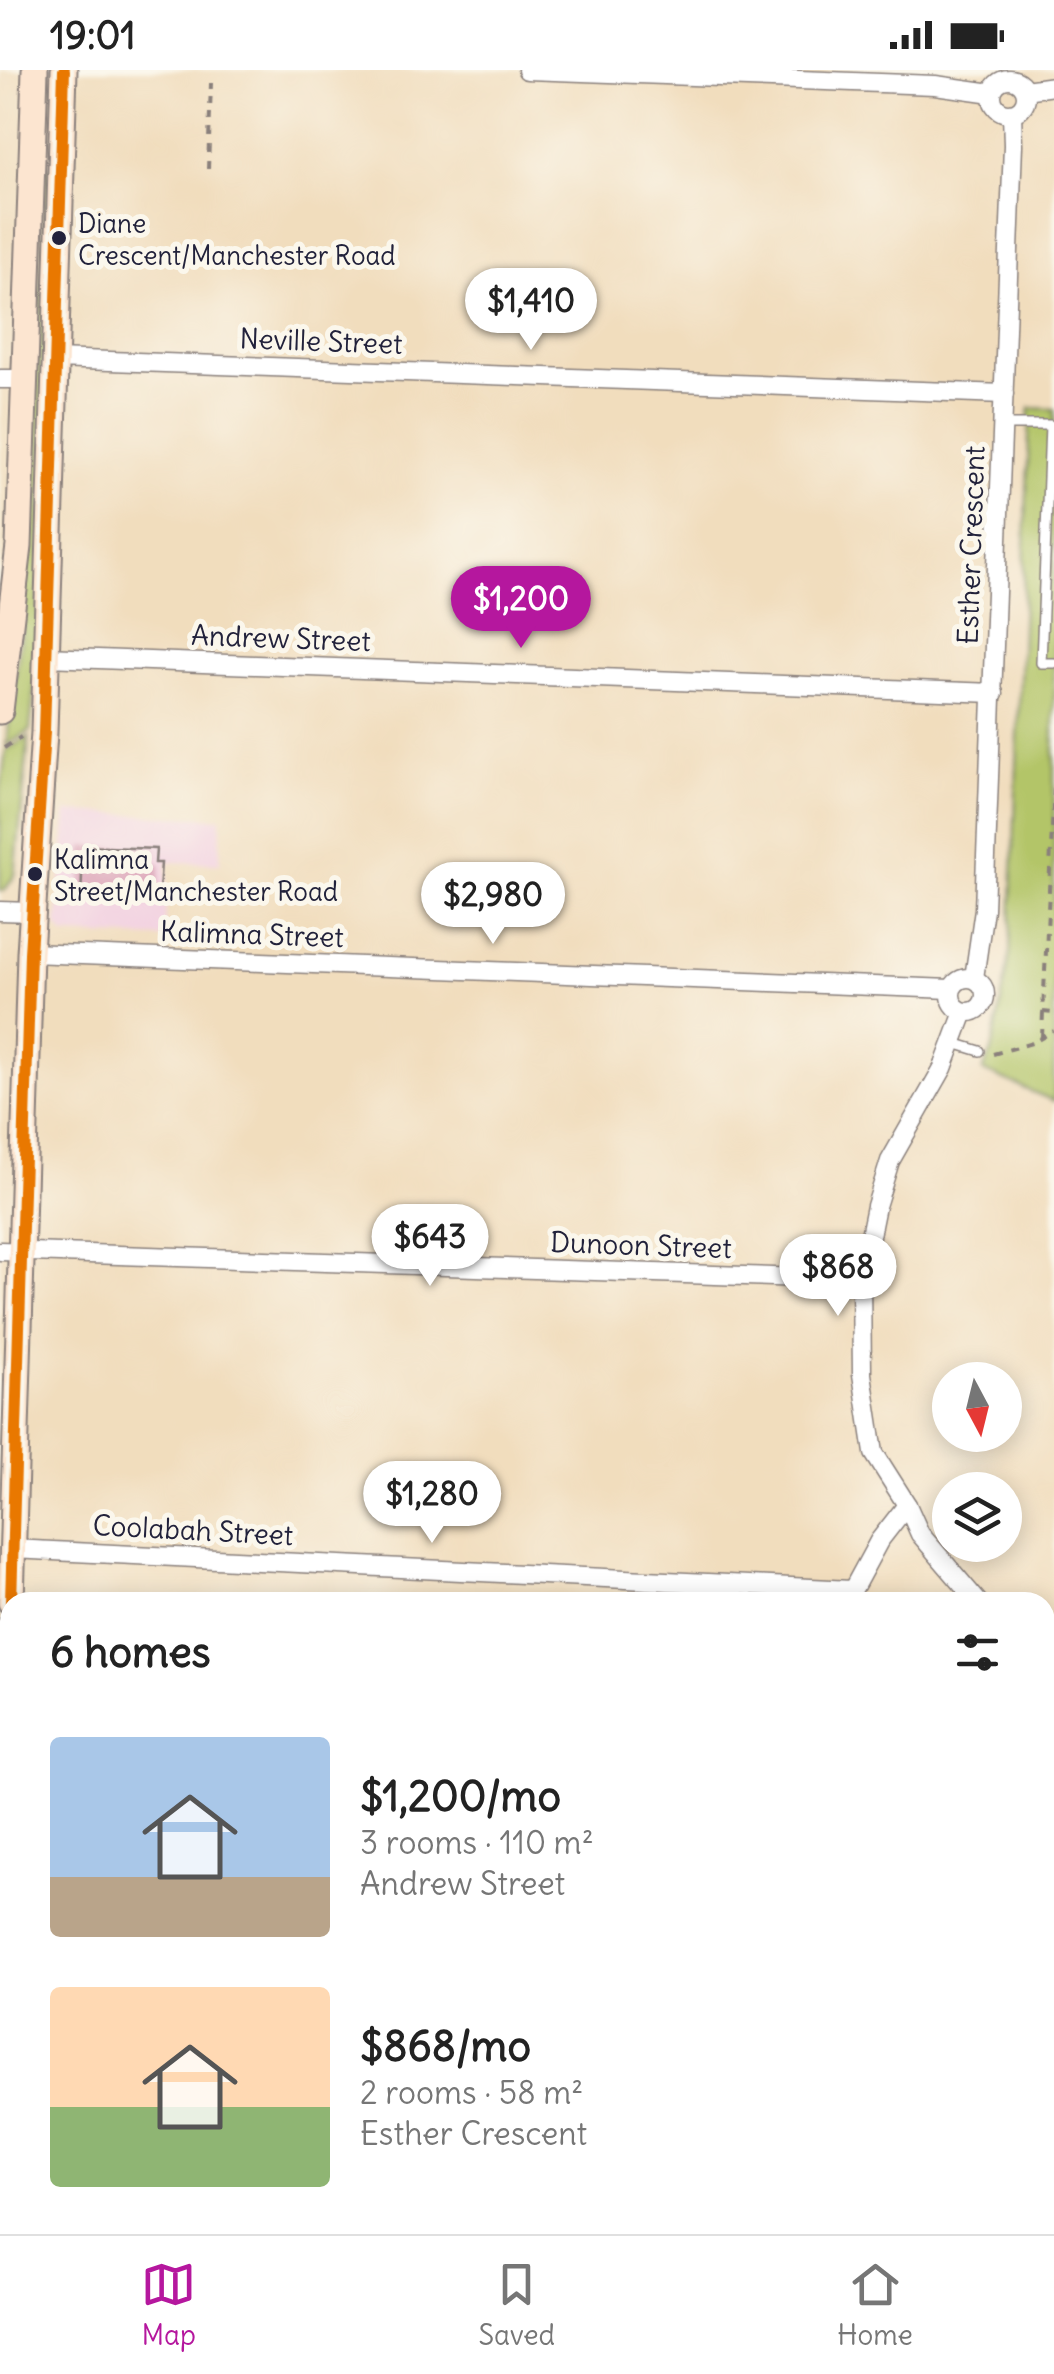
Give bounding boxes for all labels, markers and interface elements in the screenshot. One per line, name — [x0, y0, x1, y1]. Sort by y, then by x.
text: 19:01 — [50, 12, 136, 59]
place label: Diane Crescent/Manchester Road — [78, 207, 396, 272]
marker: Diane Crescent/Manchester Road — [49, 228, 69, 248]
pin: $1,410 — [450, 268, 612, 353]
text: $1,410 — [487, 280, 575, 321]
street label: Neville Street — [239, 320, 403, 362]
street label: Esther Crescent — [950, 445, 992, 645]
pin: $1,200 — [440, 566, 602, 651]
text: $1,200 — [473, 578, 569, 619]
street label: Andrew Street — [191, 617, 371, 659]
place label: Kalimna Street/Manchester Road — [54, 843, 338, 908]
pin: $2,980 — [412, 862, 574, 947]
marker: Kalimna Street/Manchester Road — [25, 864, 45, 884]
text: $2,980 — [443, 874, 543, 915]
street label: Kalimna Street — [160, 913, 344, 955]
pin: $643 — [371, 1204, 489, 1289]
text: $643 — [394, 1216, 466, 1257]
street label: Dunoon Street — [550, 1224, 732, 1266]
pin: $868 — [779, 1234, 897, 1319]
text: $868 — [801, 1246, 875, 1287]
north arrow — [932, 1362, 1022, 1452]
map controls — [932, 1362, 1022, 1562]
pin: $1,280 — [351, 1461, 513, 1546]
button: layers — [932, 1472, 1022, 1562]
text: $1,280 — [385, 1473, 479, 1514]
street label: Coolabah Street — [92, 1507, 294, 1553]
icon: filters — [950, 1625, 1005, 1680]
text: 6 homes — [50, 1626, 211, 1678]
text: $1,200/mo — [360, 1770, 561, 1822]
icon: home — [130, 1777, 250, 1897]
text: 3 rooms · 110 m² — [360, 1822, 594, 1863]
text: Andrew Street — [360, 1863, 565, 1904]
text: $868/mo — [360, 2020, 531, 2072]
icon: home — [130, 2027, 250, 2147]
text: 2 rooms · 58 m² — [360, 2072, 583, 2113]
text: Esther Crescent — [360, 2113, 587, 2154]
tab: Map — [141, 2257, 196, 2353]
tab: Saved — [478, 2257, 555, 2353]
tab: Home — [837, 2257, 913, 2353]

